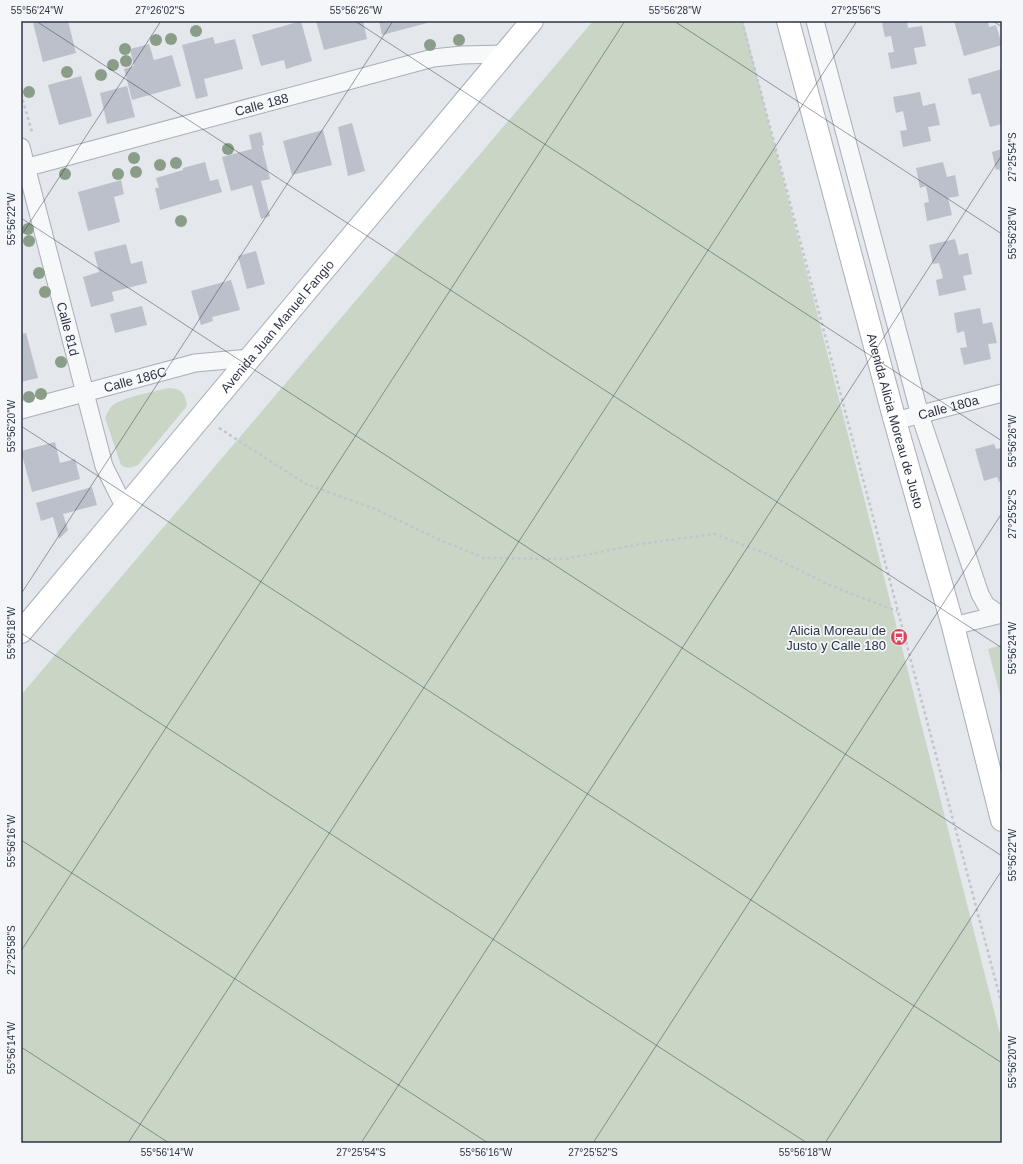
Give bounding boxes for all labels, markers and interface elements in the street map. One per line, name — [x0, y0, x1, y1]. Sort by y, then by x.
text: 55°56'24"W — [11, 5, 64, 16]
text: 27°26'02"S — [135, 5, 185, 16]
text: 55°56'26"W — [330, 5, 383, 16]
text: 55°56'28"W — [649, 5, 702, 16]
text: 27°25'56"S — [831, 5, 881, 16]
street label: Calle 188 — [233, 90, 290, 119]
text: 27°25'54"S — [1007, 132, 1018, 182]
text: 55°56'22"W — [6, 192, 17, 245]
text: 55°56'28"W — [1007, 206, 1018, 259]
street label: Avenida Juan Manuel Fangio — [218, 257, 337, 396]
street label: Calle 81d — [54, 301, 82, 358]
street label: Avenida Alicia Moreau de Justo — [864, 332, 926, 510]
street label: Calle 186C — [102, 364, 168, 395]
street label: Calle 180a — [916, 392, 981, 423]
text: 55°56'20"W — [6, 399, 17, 452]
text: 55°56'26"W — [1007, 414, 1018, 467]
text: 27°25'52"S — [1007, 489, 1018, 539]
text: 55°56'18"W — [6, 606, 17, 659]
text: 55°56'24"W — [1007, 621, 1018, 674]
place label: Alicia Moreau de Justo y Calle 180 — [786, 623, 886, 653]
bus stop icon: Alicia Moreau de Justo y Calle 180 — [889, 627, 909, 647]
text: 55°56'16"W — [6, 814, 17, 867]
text: 55°56'22"W — [1007, 828, 1018, 881]
text: 27°25'58"S — [6, 925, 17, 975]
text: 55°56'14"W — [6, 1021, 17, 1074]
text: 55°56'20"W — [1007, 1035, 1018, 1088]
text: 55°56'14"W — [141, 1147, 194, 1158]
text: 27°25'54"S — [336, 1147, 386, 1158]
text: 55°56'16"W — [460, 1147, 513, 1158]
text: 27°25'52"S — [568, 1147, 618, 1158]
text: 55°56'18"W — [779, 1147, 832, 1158]

